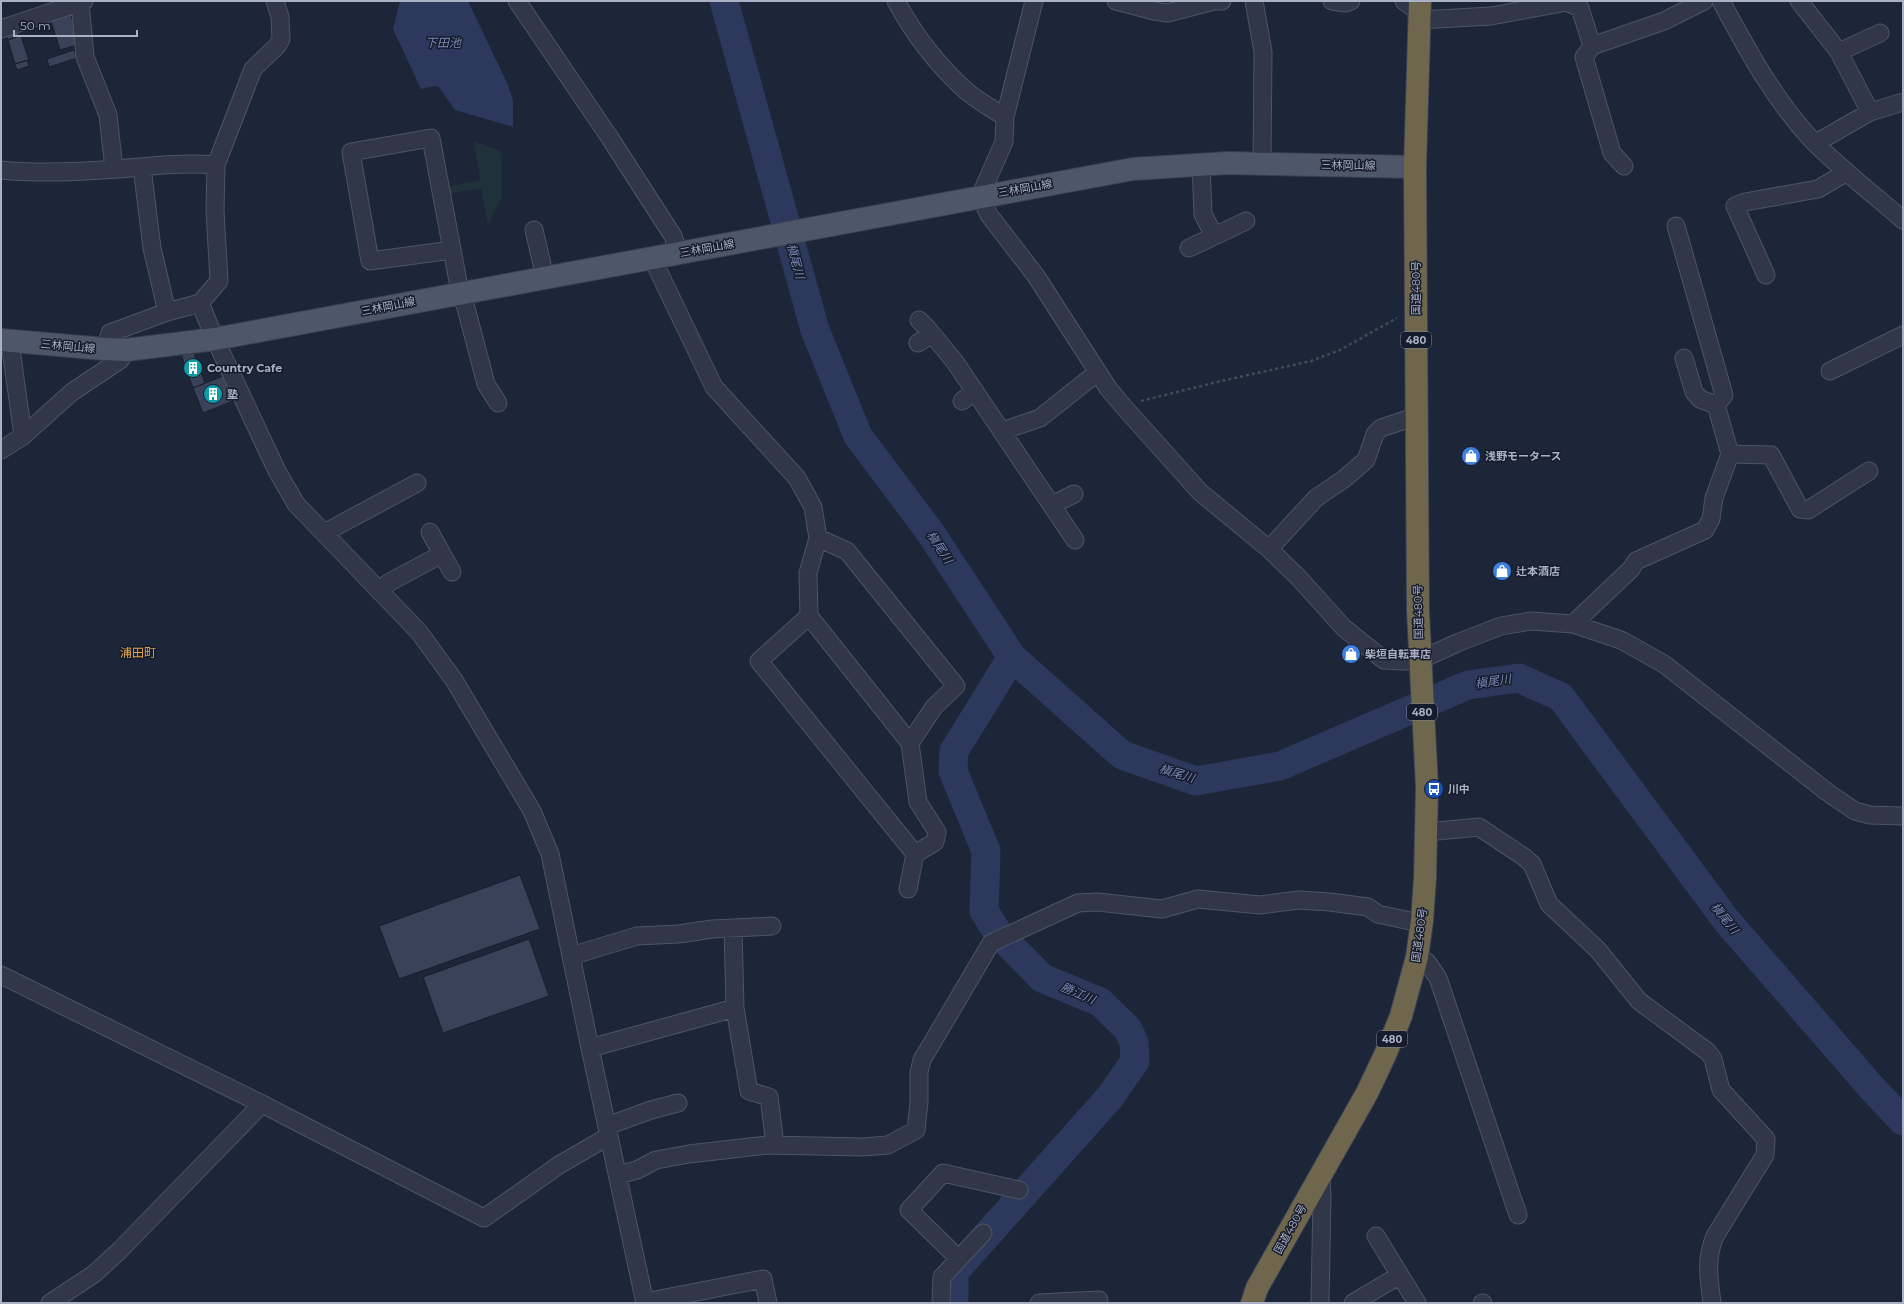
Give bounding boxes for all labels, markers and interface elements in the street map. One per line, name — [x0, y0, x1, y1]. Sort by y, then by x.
scale bar — [14, 12, 137, 38]
text: 50 m — [20, 18, 51, 33]
water label: 下田池 — [425, 35, 462, 50]
street label: 三林岡山線 — [1320, 158, 1376, 172]
street label: 三林岡山線 — [997, 176, 1053, 200]
street label: 三林岡山線 — [679, 236, 735, 260]
water label: 槇尾川 — [784, 242, 808, 282]
street label: 国道480号 — [1409, 261, 1423, 315]
street label: 三林岡山線 — [360, 294, 416, 318]
road number: 480 — [1401, 332, 1431, 348]
street label: 三林岡山線 — [40, 337, 96, 355]
building icon: Country Cafe — [182, 357, 204, 379]
place label: Country Cafe — [207, 361, 282, 375]
building icon: 塾 — [202, 383, 224, 405]
place label: 塾 — [227, 387, 238, 401]
shop icon: 浅野モータース — [1460, 445, 1482, 467]
place label: 浅野モータース — [1485, 449, 1561, 463]
water label: 槇尾川 — [924, 528, 957, 568]
shop icon: 辻本酒店 — [1491, 560, 1513, 582]
place label: 辻本酒店 — [1516, 564, 1560, 578]
street label: 国道480号 — [1411, 585, 1425, 639]
shop icon: 柴垣自転車店 — [1340, 643, 1362, 665]
district label: 浦田町 — [120, 645, 156, 660]
place label: 柴垣自転車店 — [1365, 647, 1431, 661]
water label: 槇尾川 — [1474, 671, 1514, 691]
road number: 480 — [1407, 704, 1437, 720]
water label: 槇尾川 — [1158, 761, 1198, 786]
bus stop icon: 川中 — [1423, 778, 1445, 800]
place label: 川中 — [1448, 782, 1470, 796]
water label: 槇尾川 — [1708, 899, 1743, 938]
street label: 国道480号 — [1408, 907, 1430, 963]
water label: 勝江川 — [1058, 979, 1099, 1008]
road number: 480 — [1377, 1031, 1407, 1047]
street label: 国道480号 — [1271, 1202, 1309, 1256]

